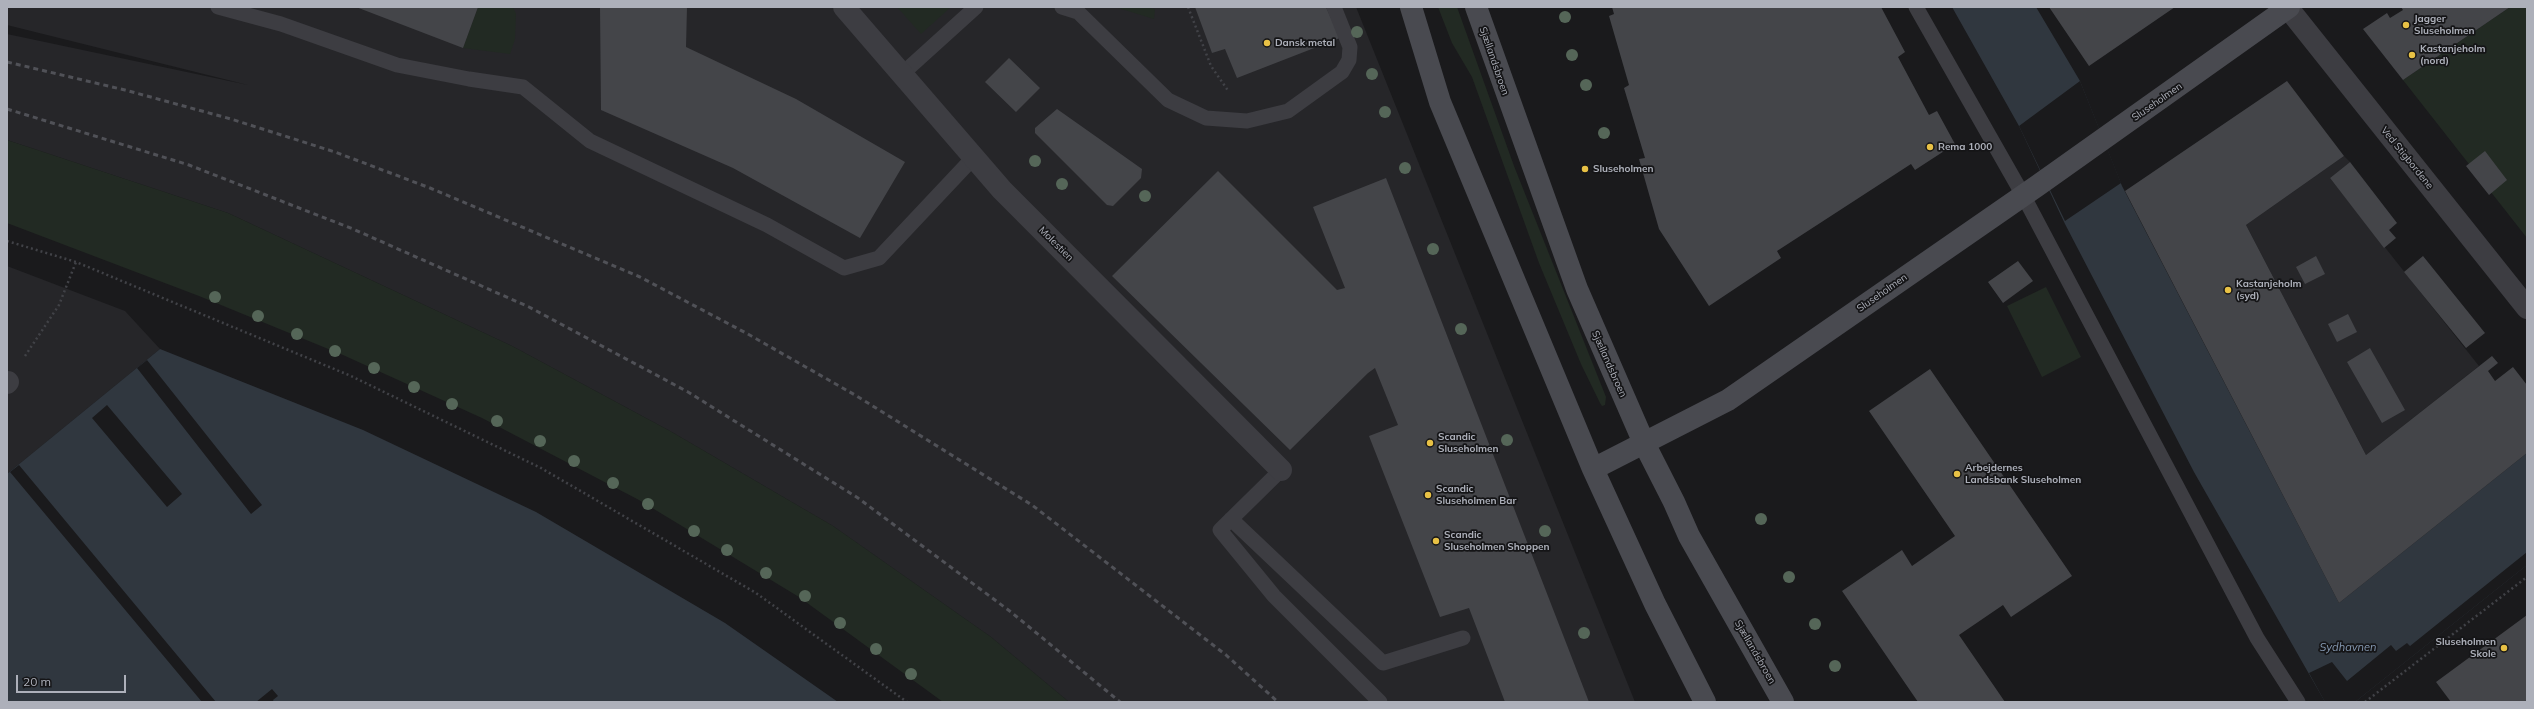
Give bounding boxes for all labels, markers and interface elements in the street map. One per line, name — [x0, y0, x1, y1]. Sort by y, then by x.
place label: Jagger Sluseholmen — [2414, 13, 2475, 36]
marker: Jagger Sluseholmen — [2401, 20, 2411, 30]
street label: Sjællandsbroen — [1477, 25, 1511, 97]
place label: Dansk metal — [1275, 37, 1335, 49]
marker: Dansk metal — [1262, 38, 1272, 48]
place label: Kastanjeholm (nord) — [2420, 43, 2485, 66]
marker: Kastanjeholm (nord) — [2407, 50, 2417, 60]
street label: Sluseholmen — [2129, 80, 2185, 124]
street label: Ved Stigbordene — [2378, 124, 2436, 192]
place label: Rema 1000 — [1938, 141, 1992, 153]
marker: Rema 1000 — [1925, 142, 1935, 152]
place label: Sluseholmen — [1593, 163, 1654, 175]
marker: Sluseholmen — [1580, 164, 1590, 174]
street label: Molestien — [1036, 224, 1076, 264]
street label: Sluseholmen — [1854, 271, 1910, 315]
place label: Kastanjeholm (syd) — [2236, 278, 2301, 302]
marker: Kastanjeholm (syd) — [2223, 285, 2233, 295]
street label: Sjællandsbroen — [1589, 329, 1629, 399]
place label: Scandic Sluseholmen — [1438, 431, 1499, 454]
marker: Scandic Sluseholmen — [1425, 438, 1435, 448]
place label: Arbejdernes Landsbank Sluseholmen — [1965, 462, 2081, 486]
marker: Arbejdernes Landsbank Sluseholmen — [1952, 469, 1962, 479]
place label: Scandic Sluseholmen Bar — [1436, 483, 1516, 506]
marker: Scandic Sluseholmen Bar — [1423, 490, 1433, 500]
place label: Scandic Sluseholmen Shoppen — [1444, 529, 1550, 552]
marker: Scandic Sluseholmen Shoppen — [1431, 536, 1441, 546]
street label: Sjællandsbroen — [1732, 618, 1778, 686]
place label: Sluseholmen Skole — [2435, 636, 2496, 660]
water label: Sydhavnen — [2320, 641, 2376, 655]
marker: Sluseholmen Skole — [2499, 643, 2509, 653]
scale bar — [18, 667, 128, 693]
text: 20 m — [23, 674, 51, 689]

